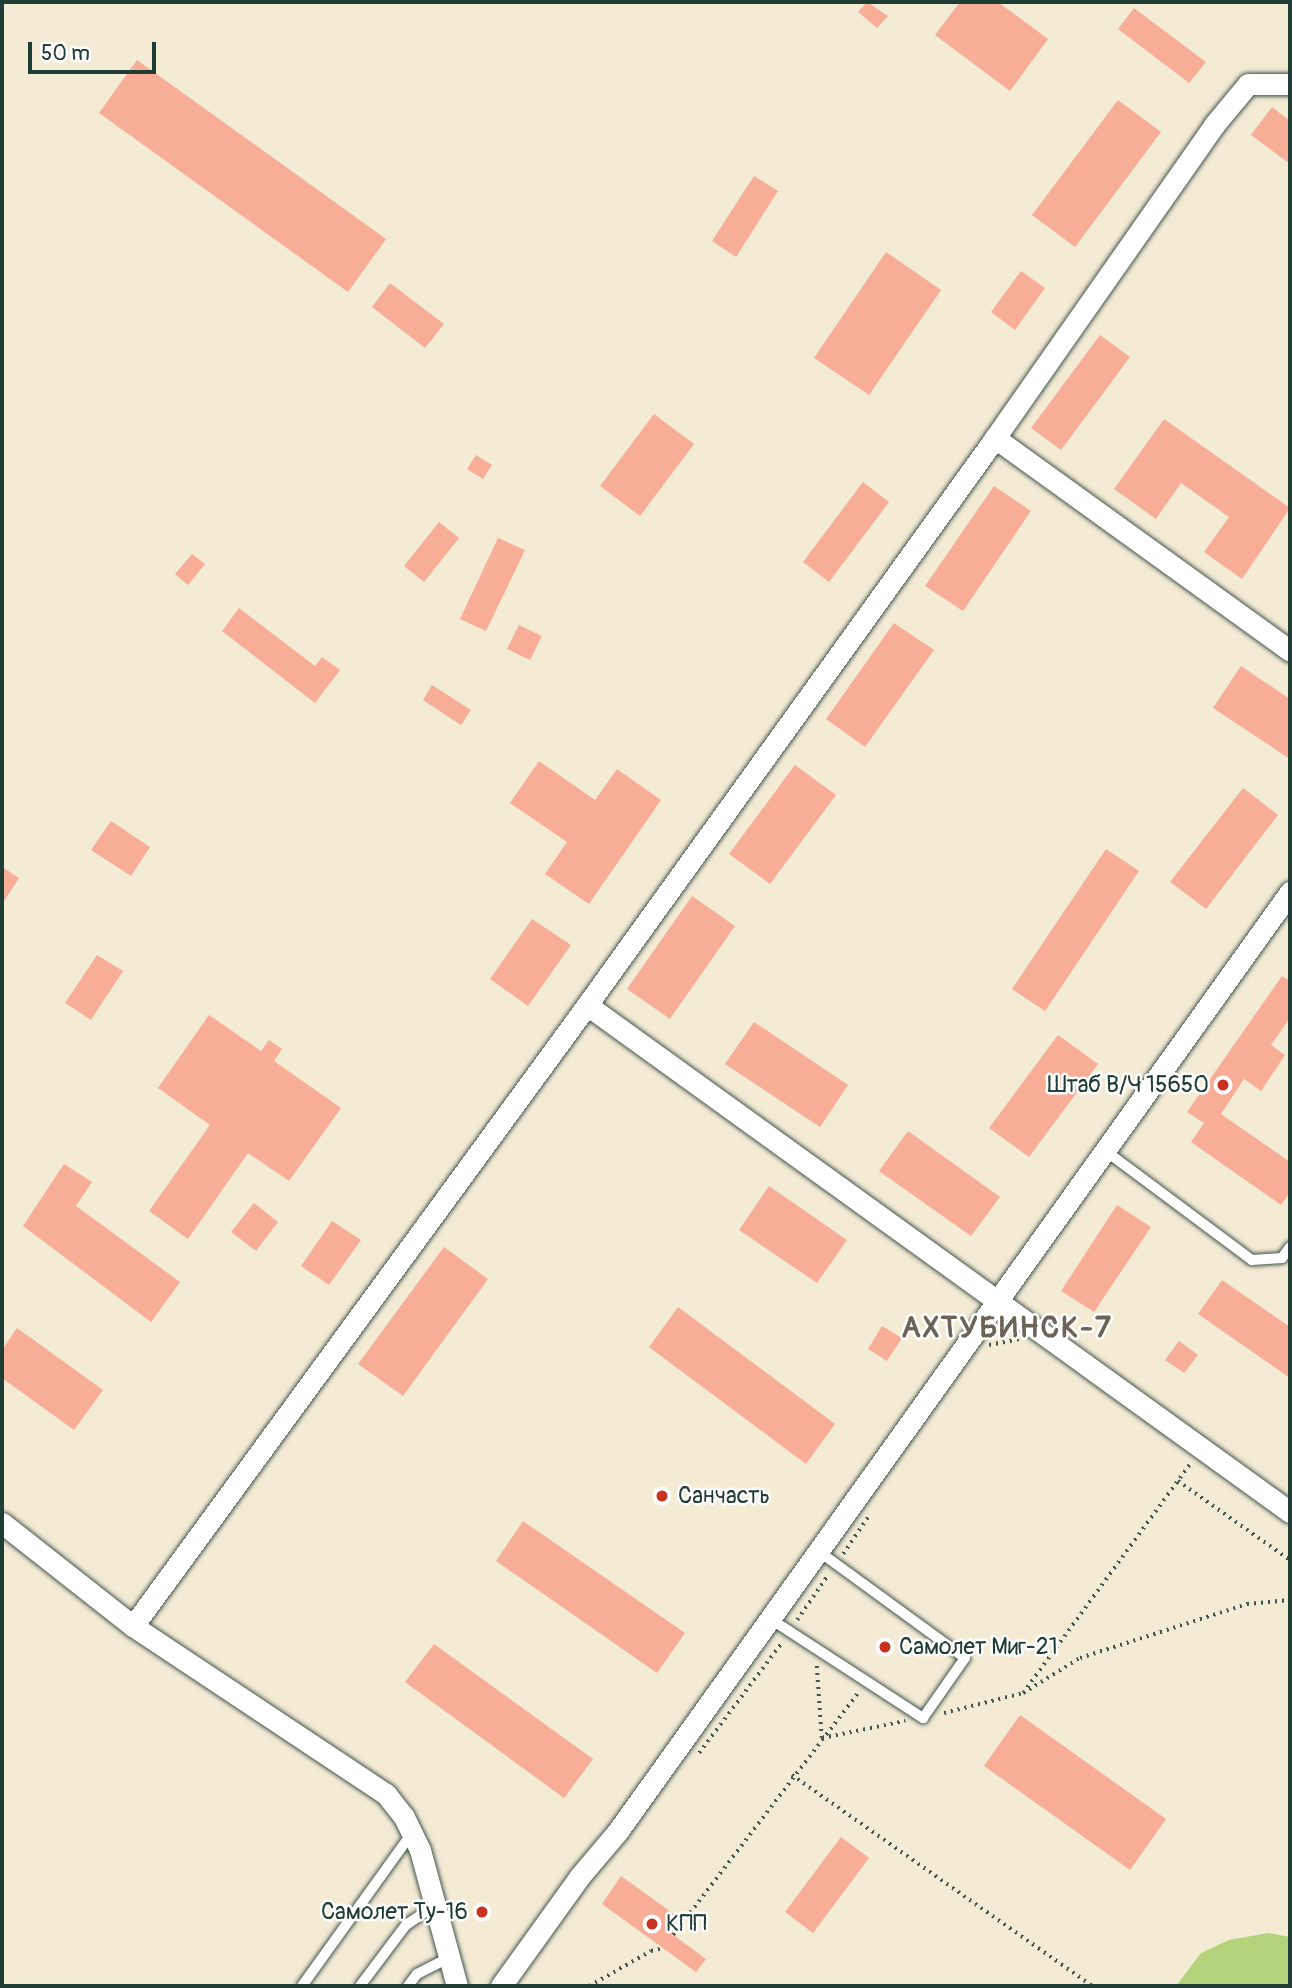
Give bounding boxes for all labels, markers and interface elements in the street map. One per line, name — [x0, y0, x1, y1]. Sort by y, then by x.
scale bar — [32, 28, 159, 72]
text: 50 m — [41, 40, 90, 67]
place label: Штаб В/Ч 15650 — [1047, 1071, 1209, 1099]
marker: Штаб В/Ч 15650 — [1215, 1077, 1231, 1093]
district label: АХТУБИНСК-7 — [903, 1310, 1111, 1346]
place label: Санчасть — [678, 1482, 770, 1510]
marker: Санчасть — [652, 1486, 672, 1506]
place label: Самолет Миг-21 — [899, 1633, 1058, 1661]
marker: Самолет Миг-21 — [877, 1639, 893, 1655]
place label: Самолет Ту-16 — [321, 1898, 468, 1926]
marker: Самолет Ту-16 — [474, 1904, 490, 1920]
place label: КПП — [666, 1910, 707, 1938]
marker: КПП — [644, 1916, 660, 1932]

